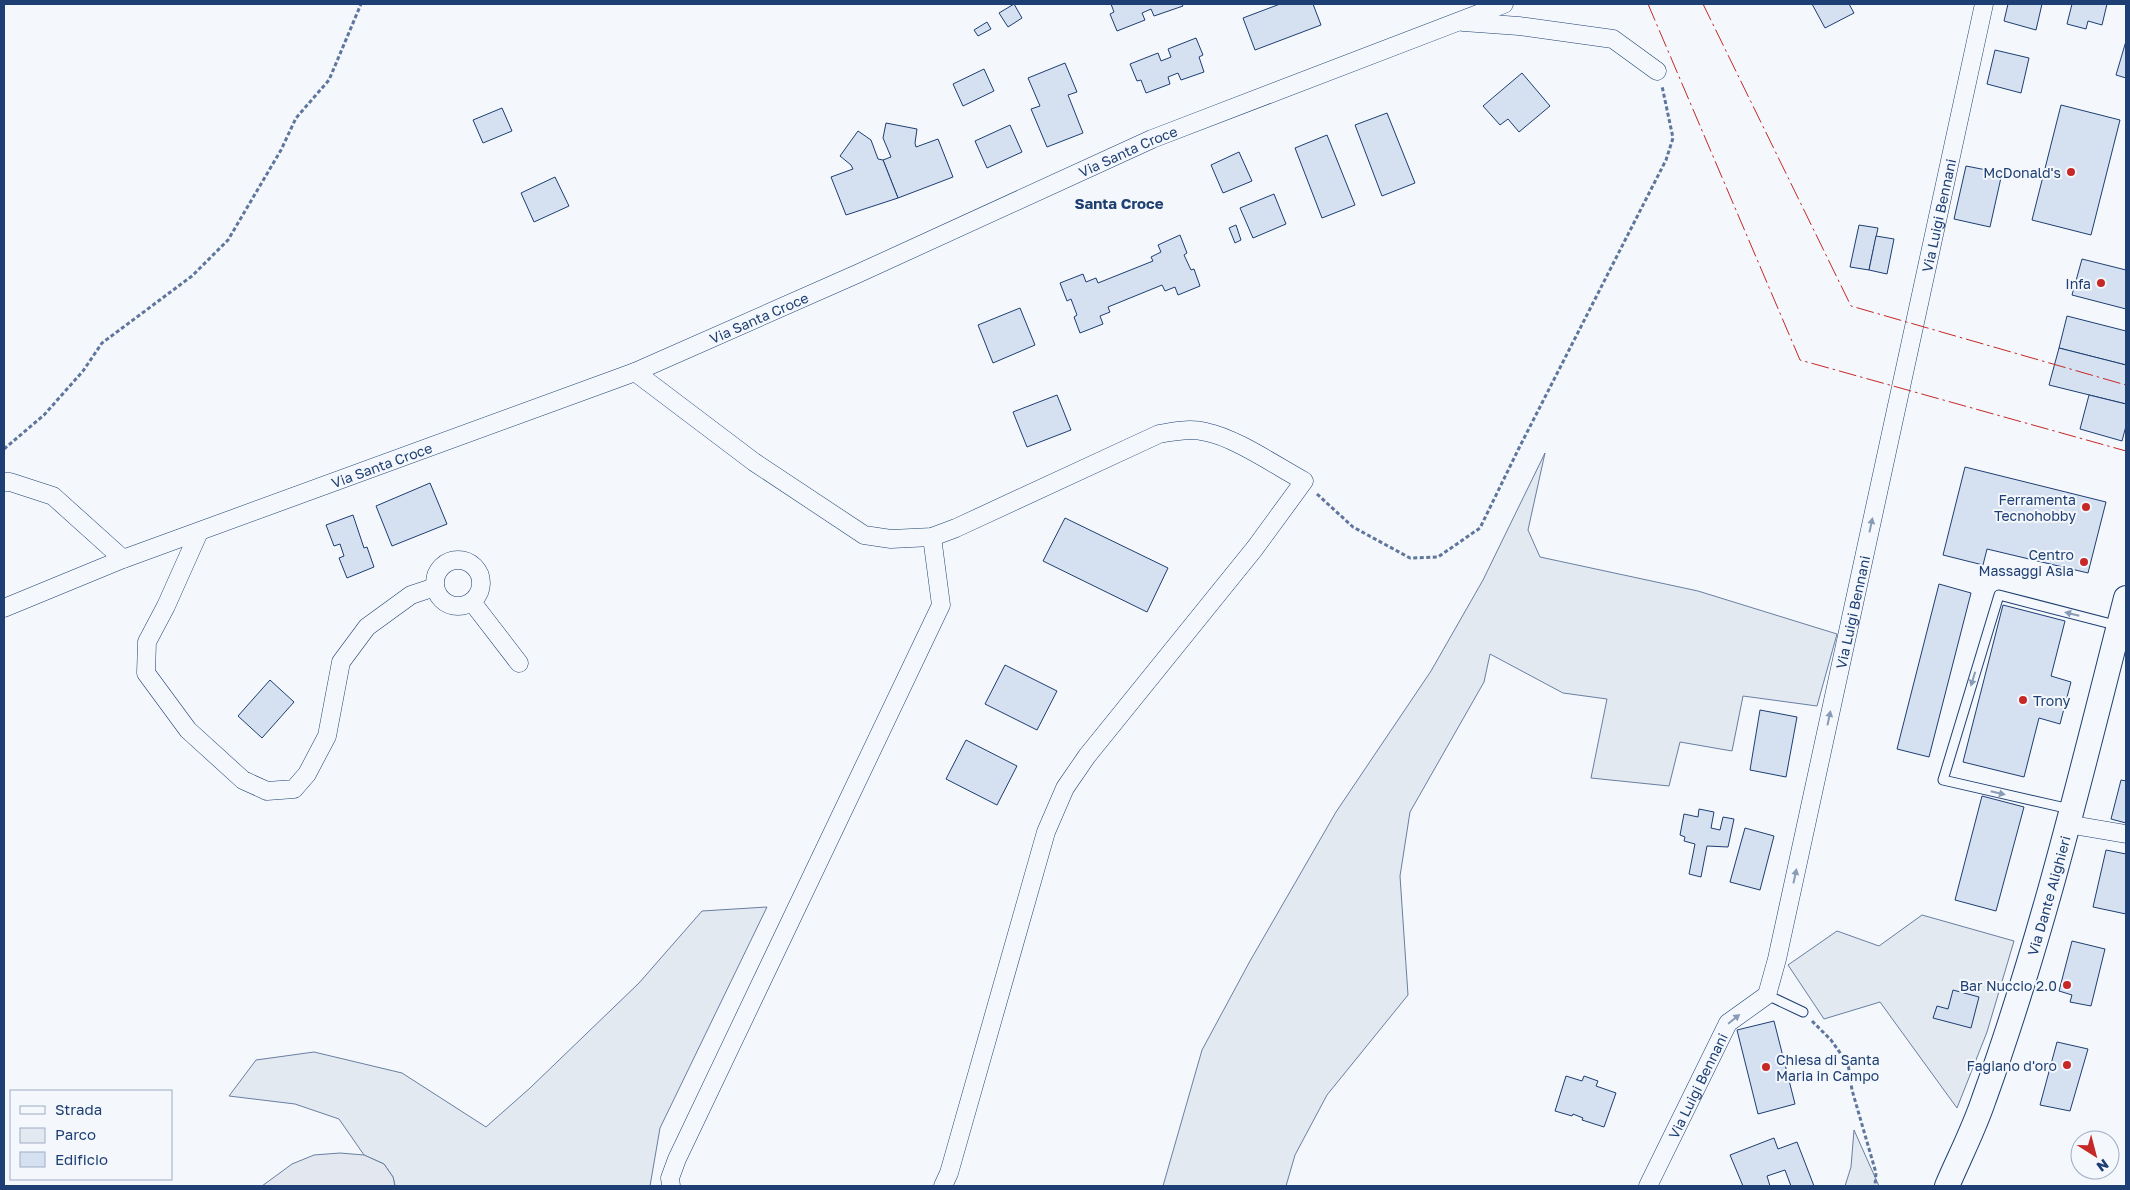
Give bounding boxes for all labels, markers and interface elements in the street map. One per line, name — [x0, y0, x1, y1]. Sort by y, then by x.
street label: Via Santa Croce — [1076, 122, 1179, 180]
street label: Via Luigi Bennani — [1918, 157, 1959, 273]
place label: McDonald's — [1983, 164, 2061, 181]
marker: McDonald's — [2065, 166, 2077, 178]
district label: Santa Croce — [1074, 194, 1164, 212]
place label: Infa — [2065, 275, 2091, 292]
marker: Infa — [2095, 277, 2107, 289]
street label: Via Santa Croce — [707, 288, 811, 347]
street label: Via Santa Croce — [329, 438, 434, 491]
place label: Ferramenta Tecnohobby — [1994, 491, 2076, 524]
marker: Ferramenta Tecnohobby — [2080, 501, 2092, 513]
one-way arrow — [1867, 517, 1875, 532]
place label: Centro Massaggi Asia — [1978, 546, 2074, 579]
street label: Via Luigi Bennani — [1832, 554, 1873, 670]
marker: Centro Massaggi Asia — [2078, 556, 2090, 568]
one-way arrow — [2064, 610, 2079, 618]
one-way arrow — [1969, 672, 1977, 687]
place label: Trony — [2033, 692, 2070, 709]
marker: Trony — [2017, 694, 2029, 706]
one-way arrow — [1825, 710, 1833, 725]
one-way arrow — [1991, 789, 2006, 797]
street label: Via Dante Alighieri — [2023, 834, 2073, 957]
one-way arrow — [1791, 868, 1799, 884]
place label: Bar Nuccio 2.0 — [1960, 977, 2057, 994]
marker: Bar Nuccio 2.0 — [2061, 979, 2073, 991]
one-way arrow — [1727, 1014, 1741, 1024]
street label: Via Luigi Bennani — [1664, 1030, 1730, 1141]
place label: Chiesa di Santa Maria in Campo — [1776, 1051, 1880, 1084]
place label: Fagiano d'oro — [1967, 1057, 2057, 1074]
marker: Fagiano d'oro — [2061, 1059, 2073, 1071]
marker: Chiesa di Santa Maria in Campo — [1760, 1061, 1772, 1073]
legend — [10, 1090, 172, 1180]
text: Strada — [55, 1100, 102, 1118]
text: Parco — [55, 1125, 96, 1143]
north arrow — [2070, 1130, 2120, 1180]
text: Edificio — [55, 1150, 108, 1168]
text: N — [2094, 1156, 2112, 1176]

